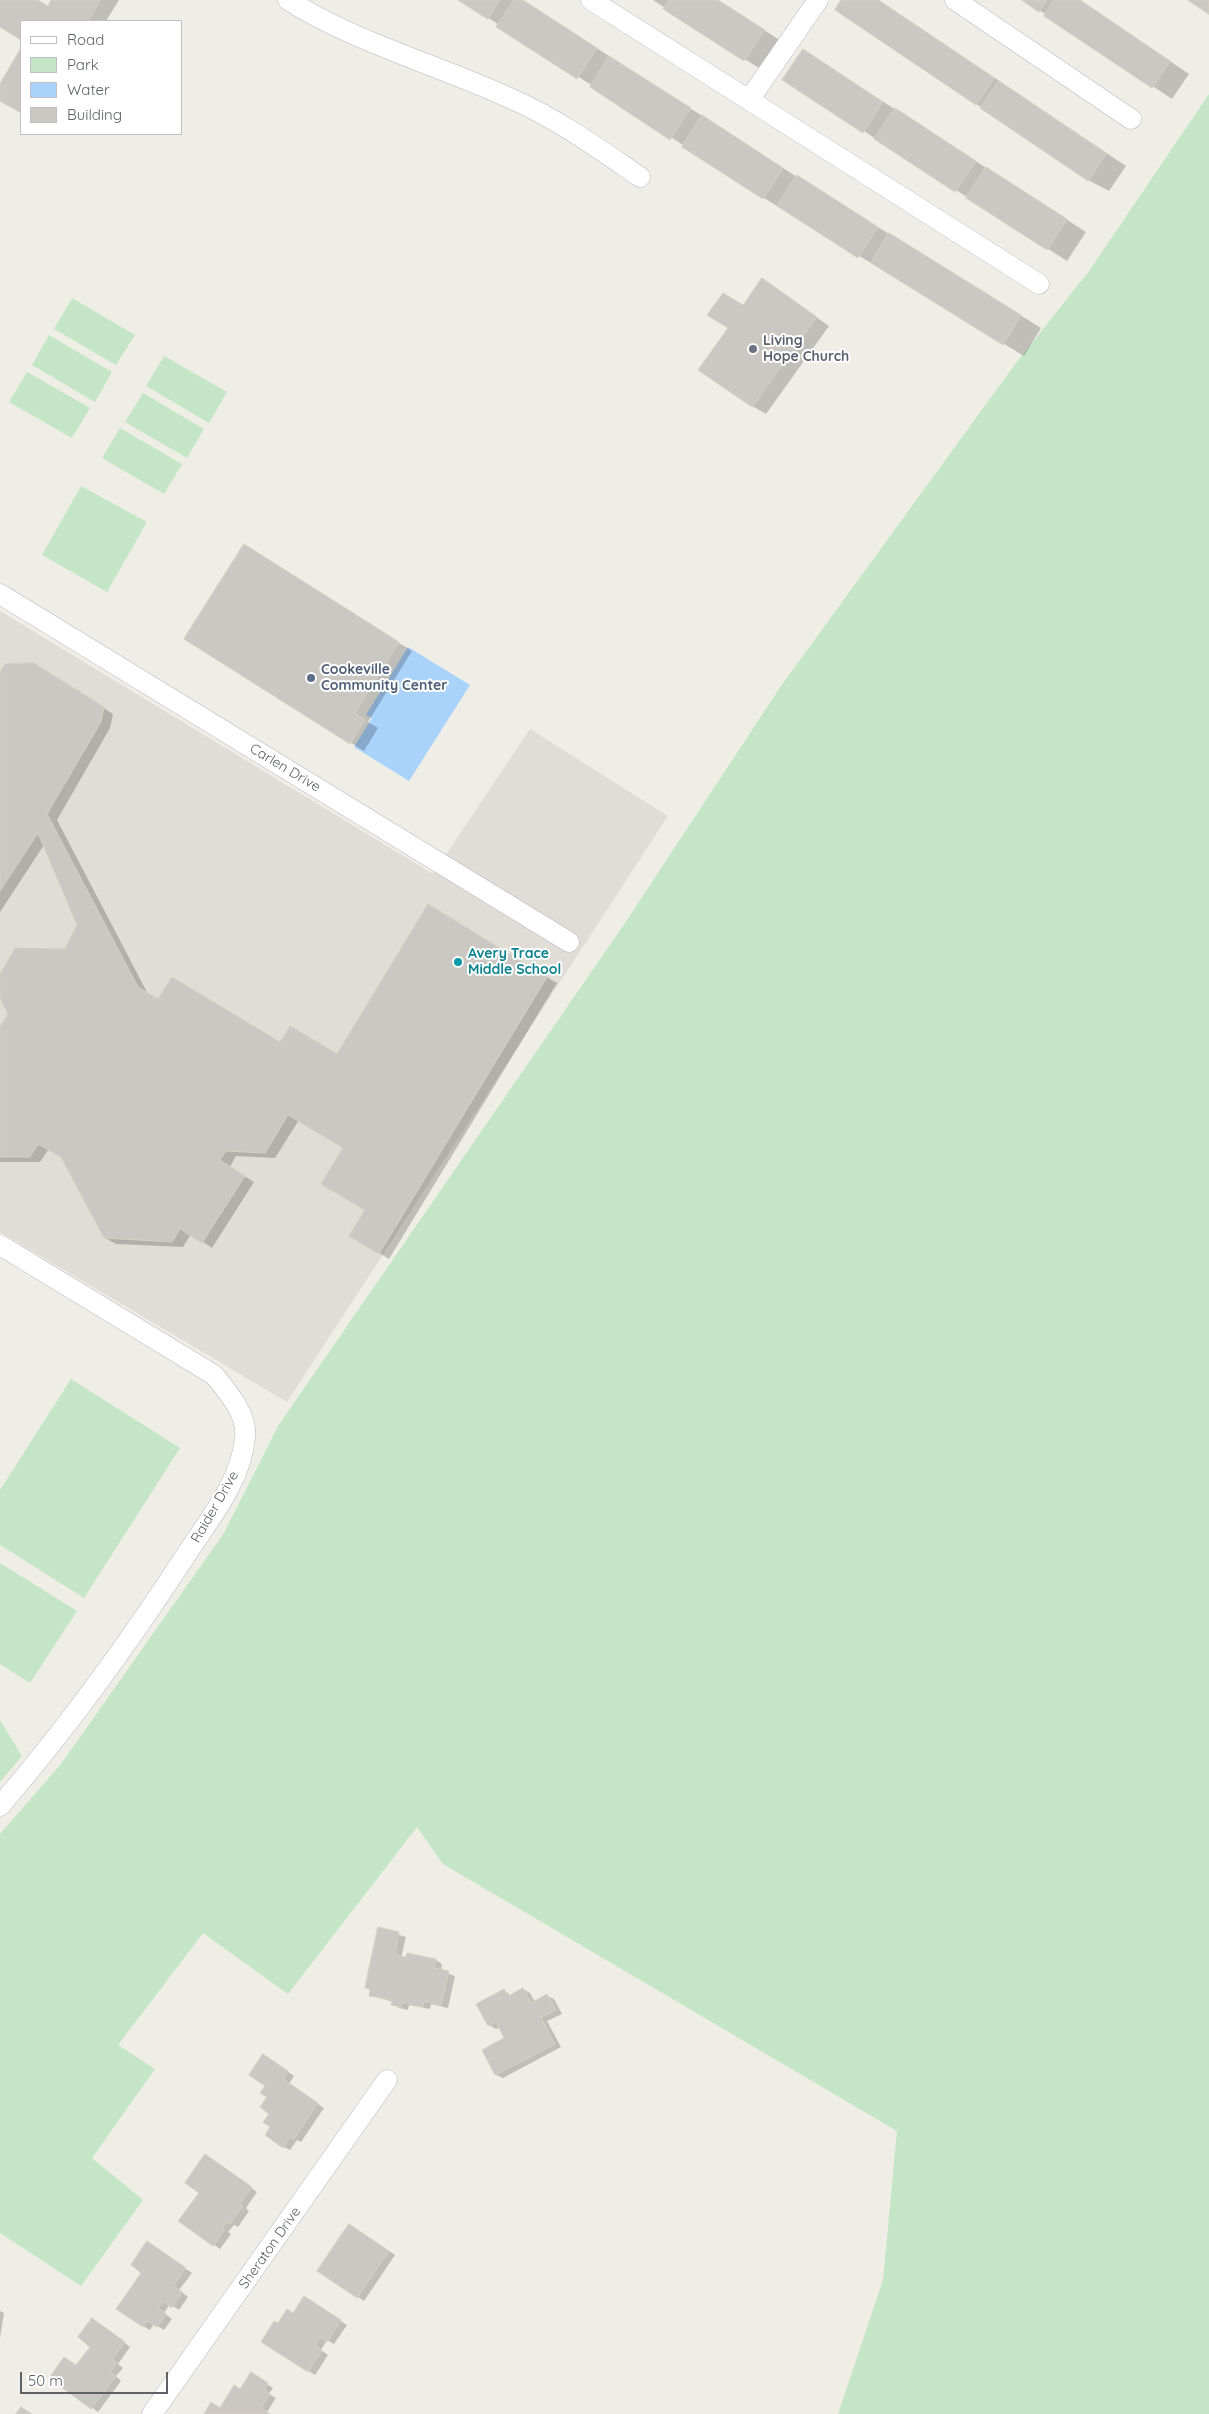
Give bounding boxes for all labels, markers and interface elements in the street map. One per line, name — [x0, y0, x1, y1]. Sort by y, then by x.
legend — [20, 20, 182, 135]
text: Road — [67, 30, 104, 49]
text: Park — [67, 55, 99, 74]
text: Water — [67, 80, 110, 99]
text: Building — [67, 105, 122, 124]
place label: Living Hope Church — [763, 333, 849, 366]
marker: Living Hope Church — [747, 343, 759, 355]
place label: Cookeville Community Center — [321, 662, 447, 694]
marker: Cookeville Community Center — [305, 672, 317, 684]
street label: Carlen Drive — [247, 740, 323, 796]
place label: Avery Trace Middle School — [468, 946, 561, 979]
marker: Avery Trace Middle School — [452, 956, 464, 968]
street label: Raider Drive — [188, 1468, 242, 1546]
street label: Sheraton Drive — [236, 2204, 304, 2292]
scale bar — [22, 2362, 170, 2394]
text: 50 m — [28, 2371, 63, 2390]

